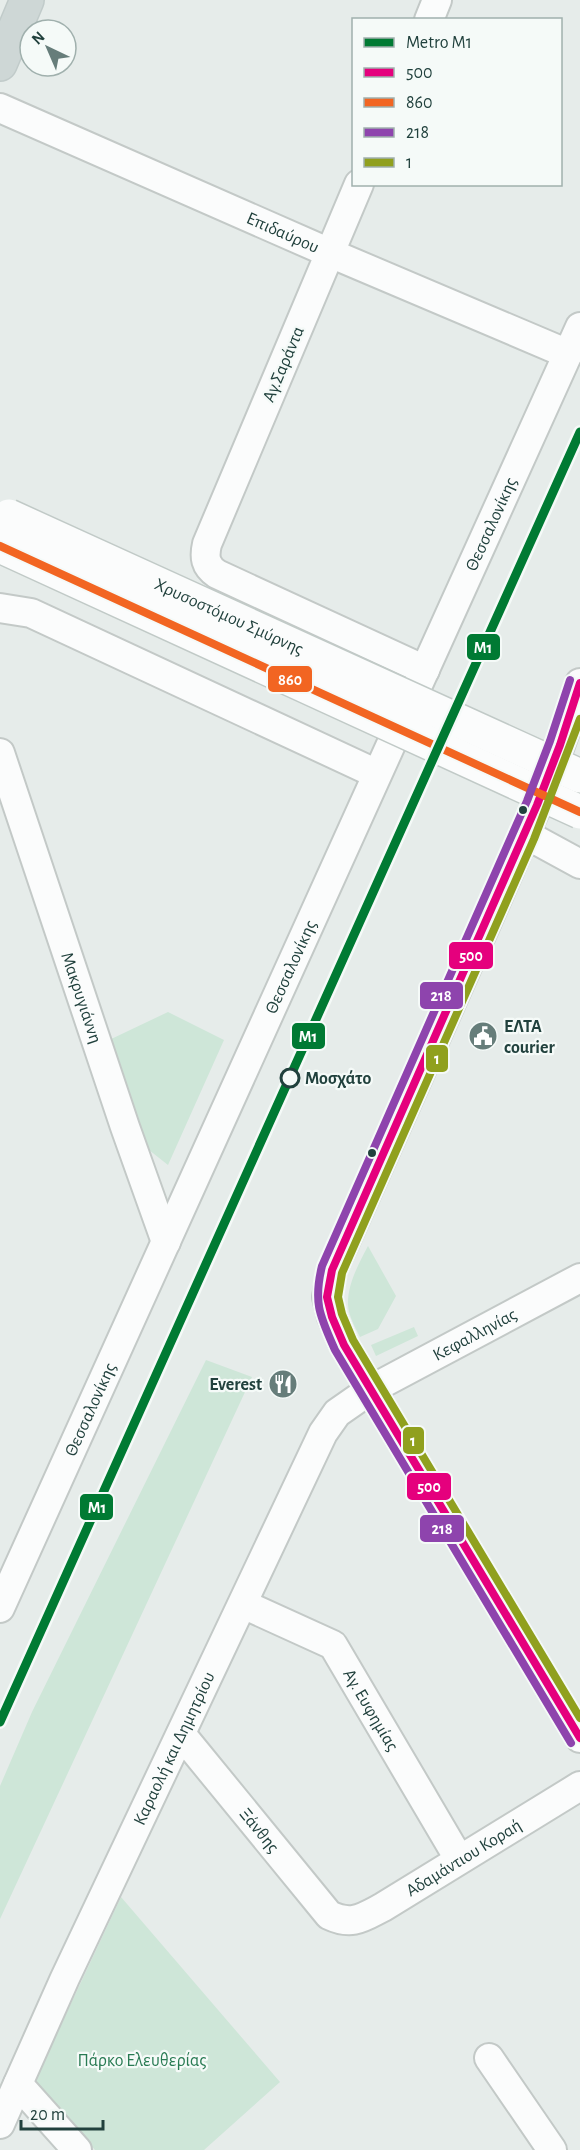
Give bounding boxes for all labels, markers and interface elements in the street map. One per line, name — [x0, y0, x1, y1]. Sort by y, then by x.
north arrow — [18, 18, 78, 78]
legend — [352, 18, 562, 186]
text: N — [29, 28, 48, 48]
text: Metro Μ1 — [406, 34, 472, 52]
text: 500 — [406, 64, 433, 82]
text: 860 — [406, 94, 433, 112]
text: 218 — [406, 124, 429, 142]
text: 1 — [406, 154, 412, 172]
street label: Επιδαύρου — [244, 209, 321, 257]
street label: Αγ.Σαράντα — [260, 324, 308, 405]
street label: Θεσσαλονίκης — [463, 475, 521, 574]
street label: Χρυσοστόμου Σμύρνης — [152, 576, 306, 659]
line badge: Μ1 — [466, 633, 501, 661]
text: Μ1 — [474, 640, 492, 656]
line badge: 860 — [267, 665, 313, 693]
text: 860 — [278, 672, 302, 688]
unlabelled marker — [517, 804, 529, 816]
street label: Θεσσαλονίκης — [262, 918, 320, 1017]
line badge: 500 — [448, 941, 494, 970]
text: 500 — [459, 948, 483, 964]
street label: Μακρυγιάννη — [57, 950, 104, 1046]
line badge: 218 — [419, 981, 464, 1010]
text: 218 — [430, 988, 452, 1004]
place label: ΕΛΤΑ courier — [504, 1018, 556, 1057]
public building icon: ΕΛΤΑ courier — [467, 1020, 499, 1052]
line badge: Μ1 — [291, 1022, 326, 1050]
text: Μ1 — [299, 1029, 317, 1045]
line badge: 1 — [425, 1044, 449, 1073]
text: 1 — [434, 1051, 440, 1067]
marker: Μοσχάτο — [280, 1068, 300, 1088]
place label: Μοσχάτο — [305, 1069, 371, 1088]
unlabelled marker — [366, 1147, 378, 1159]
street label: Κεφαλληνίας — [430, 1305, 520, 1365]
street label: Θεσσαλονίκης — [62, 1360, 120, 1459]
restaurant icon: Everest — [267, 1368, 299, 1400]
place label: Everest — [209, 1376, 262, 1394]
line badge: 1 — [402, 1426, 425, 1455]
text: 1 — [410, 1433, 416, 1449]
line badge: 500 — [406, 1472, 452, 1501]
text: 500 — [417, 1479, 441, 1495]
line badge: Μ1 — [79, 1493, 114, 1521]
text: Μ1 — [88, 1500, 106, 1516]
line badge: 218 — [419, 1514, 465, 1543]
text: 218 — [431, 1521, 453, 1537]
street label: Αγ. Ευφημίας — [339, 1666, 401, 1754]
street label: Καραολή και Δημητρίου — [131, 1669, 219, 1828]
street label: Ξάνθης — [235, 1805, 282, 1856]
street label: Αδαμάντιου Κοραή — [403, 1816, 525, 1901]
park label: Πάρκο Ελευθερίας — [78, 2051, 206, 2070]
scale bar — [21, 2093, 104, 2131]
text: 20 m — [30, 2106, 65, 2124]

